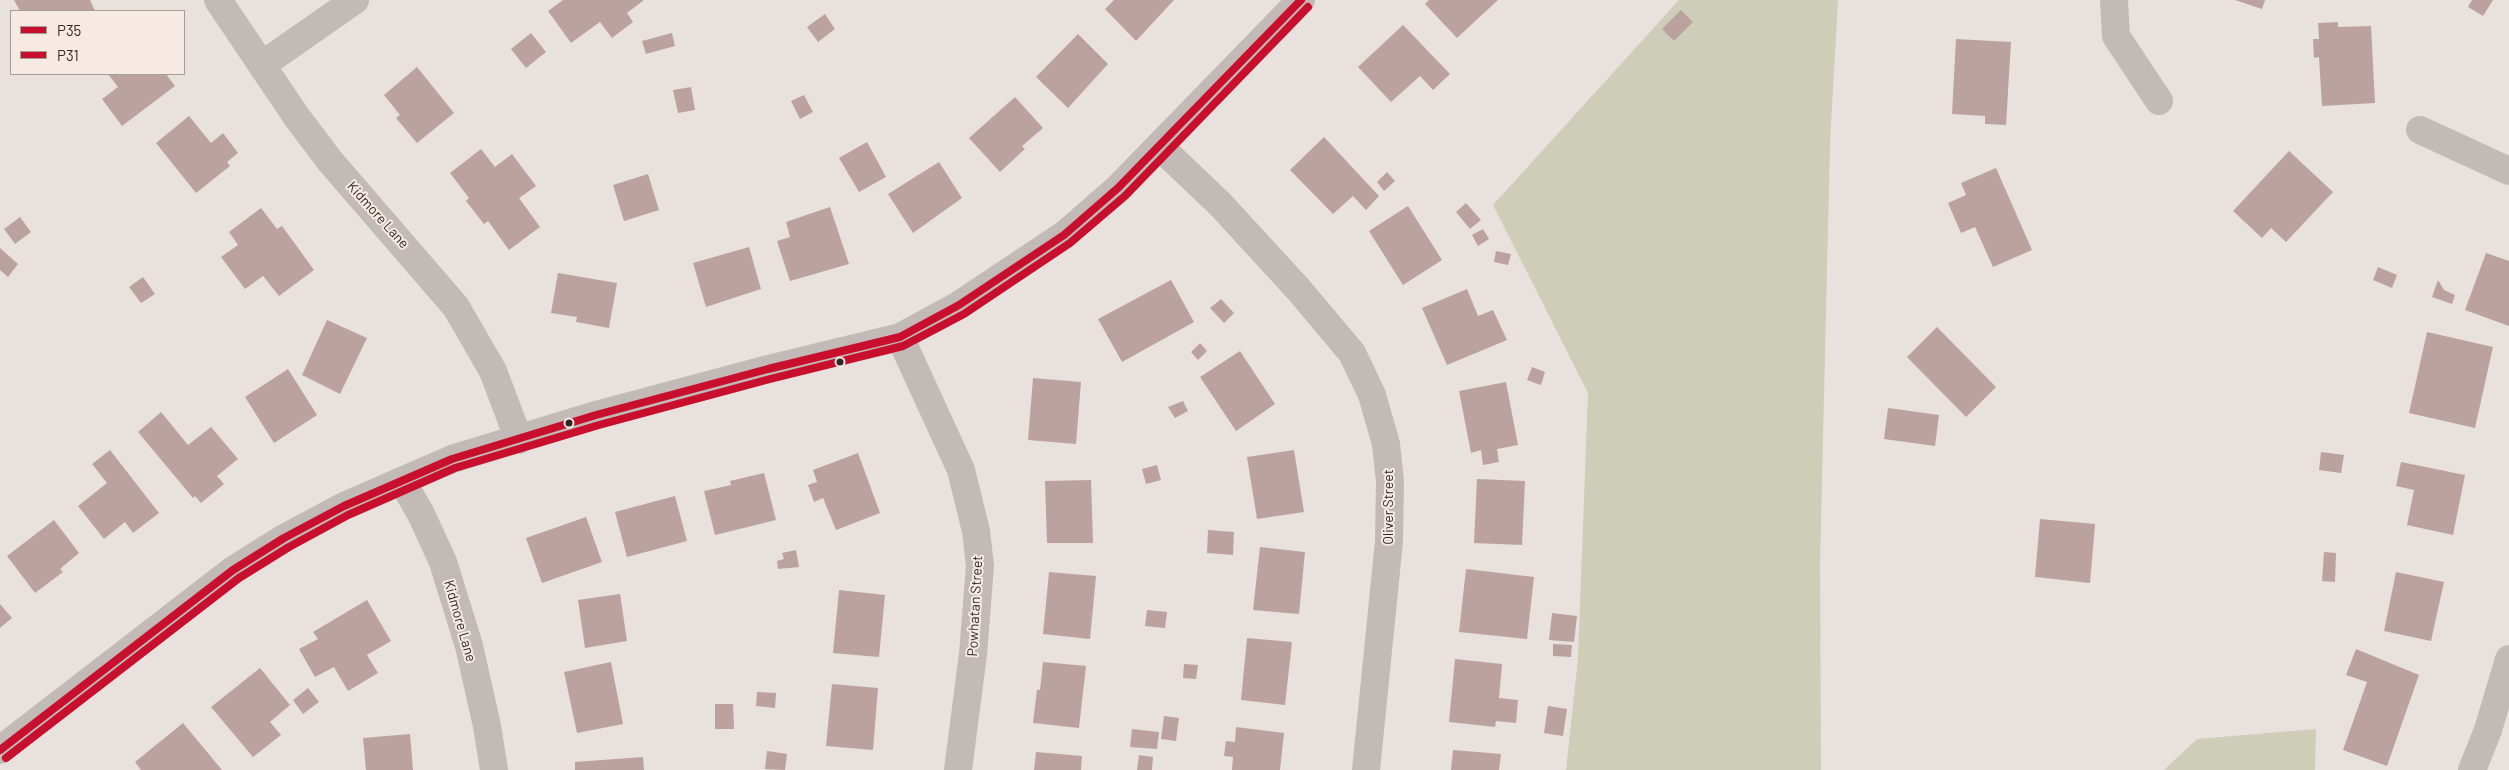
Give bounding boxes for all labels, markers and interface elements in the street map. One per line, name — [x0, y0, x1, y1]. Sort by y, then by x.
legend — [10, 10, 185, 75]
text: P35 — [57, 21, 81, 39]
text: P31 — [57, 46, 79, 64]
street label: Kidmore Lane — [344, 178, 412, 252]
unlabelled marker — [835, 357, 845, 367]
unlabelled marker — [564, 418, 574, 428]
street label: Oliver Street — [1380, 469, 1396, 545]
street label: Powhatan Street — [964, 555, 986, 657]
street label: Kidmore Lane — [440, 578, 480, 664]

